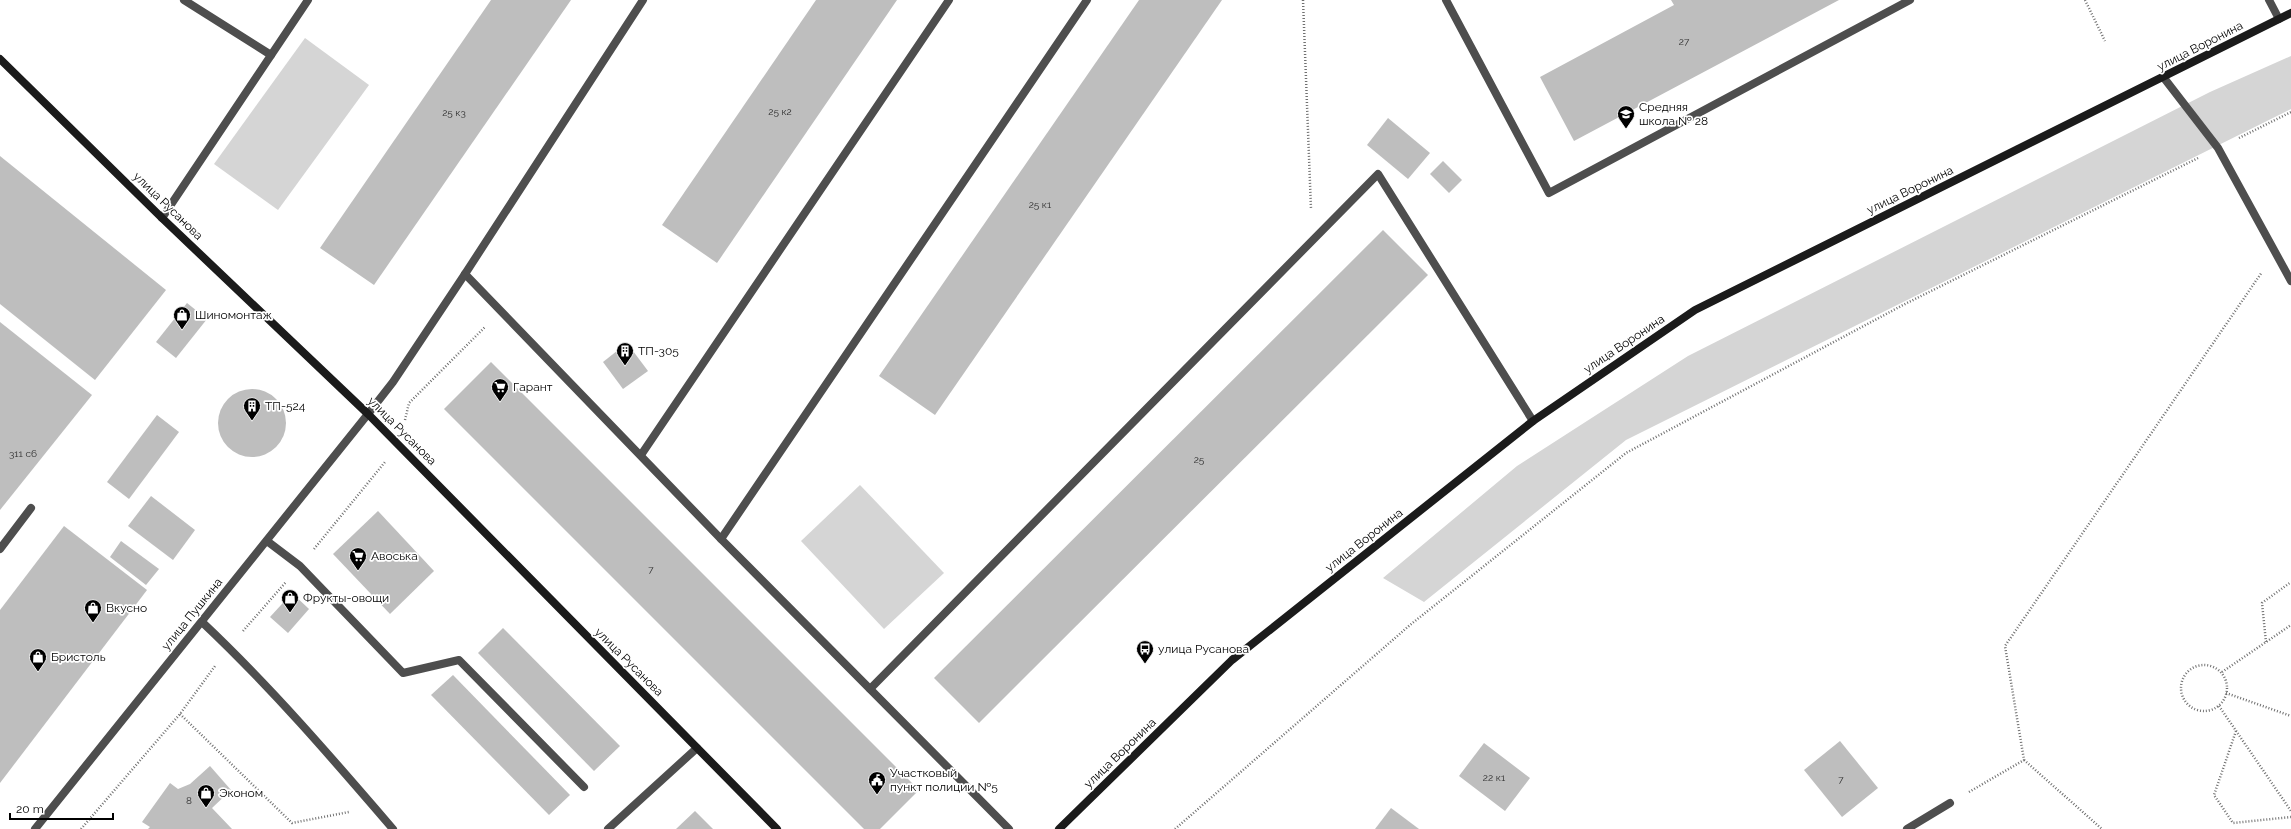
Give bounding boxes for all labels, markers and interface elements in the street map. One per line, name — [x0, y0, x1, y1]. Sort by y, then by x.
street label: улица Воронина — [2155, 18, 2245, 74]
house number: 27 — [1679, 36, 1690, 47]
place label: Средняя школа № 28 — [1639, 100, 1708, 128]
school or university icon: Средняя школа № 28 — [1616, 104, 1636, 129]
house number: 25 к2 — [768, 106, 792, 117]
house number: 25 к3 — [442, 107, 466, 118]
street label: улица Воронина — [1865, 163, 1955, 217]
street label: улица Русанова — [130, 169, 206, 243]
house number: 25 к1 — [1029, 199, 1052, 210]
shop icon: Шиномонтаж — [172, 305, 192, 330]
place label: Шиномонтаж — [195, 308, 272, 322]
street label: улица Воронина — [1581, 312, 1667, 376]
building icon: ТП-305 — [615, 341, 635, 366]
place label: ТП-305 — [638, 344, 679, 358]
supermarket icon: Гарант — [490, 377, 510, 402]
place label: Гарант — [513, 380, 553, 394]
street label: улица Русанова — [365, 394, 439, 468]
building icon: ТП-524 — [242, 396, 262, 421]
place label: ТП-524 — [265, 399, 306, 413]
house number: 311 с6 — [9, 448, 37, 459]
house number: 25 — [1194, 454, 1205, 465]
street label: улица Воронина — [1323, 505, 1405, 575]
supermarket icon: Авоська — [348, 546, 368, 571]
place label: Авоська — [371, 549, 418, 563]
house number: 7 — [648, 564, 654, 575]
street label: улица Пушкина — [159, 575, 225, 653]
shop icon: Фрукты-овощи — [280, 588, 300, 613]
place label: Фрукты-овощи — [303, 591, 389, 605]
shop icon: Вкусно — [83, 598, 103, 623]
place label: Вкусно — [106, 601, 147, 615]
street label: улица Русанова — [592, 625, 666, 699]
bus stop icon: улица Русанова — [1135, 639, 1155, 664]
place label: улица Русанова — [1158, 642, 1249, 656]
shop icon: Бристоль — [28, 647, 48, 672]
place label: Бристоль — [51, 650, 106, 664]
street label: улица Воронина — [1081, 715, 1159, 791]
place label: Участковый пункт полиции №5 — [890, 766, 998, 794]
public building icon: Участковый пункт полиции №5 — [867, 770, 887, 795]
house number: 22 к1 — [1483, 772, 1506, 783]
house number: 7 — [1838, 774, 1844, 785]
shop icon: Эконом — [196, 783, 216, 808]
place label: Эконом — [219, 786, 263, 800]
scale bar — [10, 795, 113, 821]
house number: 8 — [186, 795, 192, 806]
text: 20 m — [16, 802, 44, 816]

